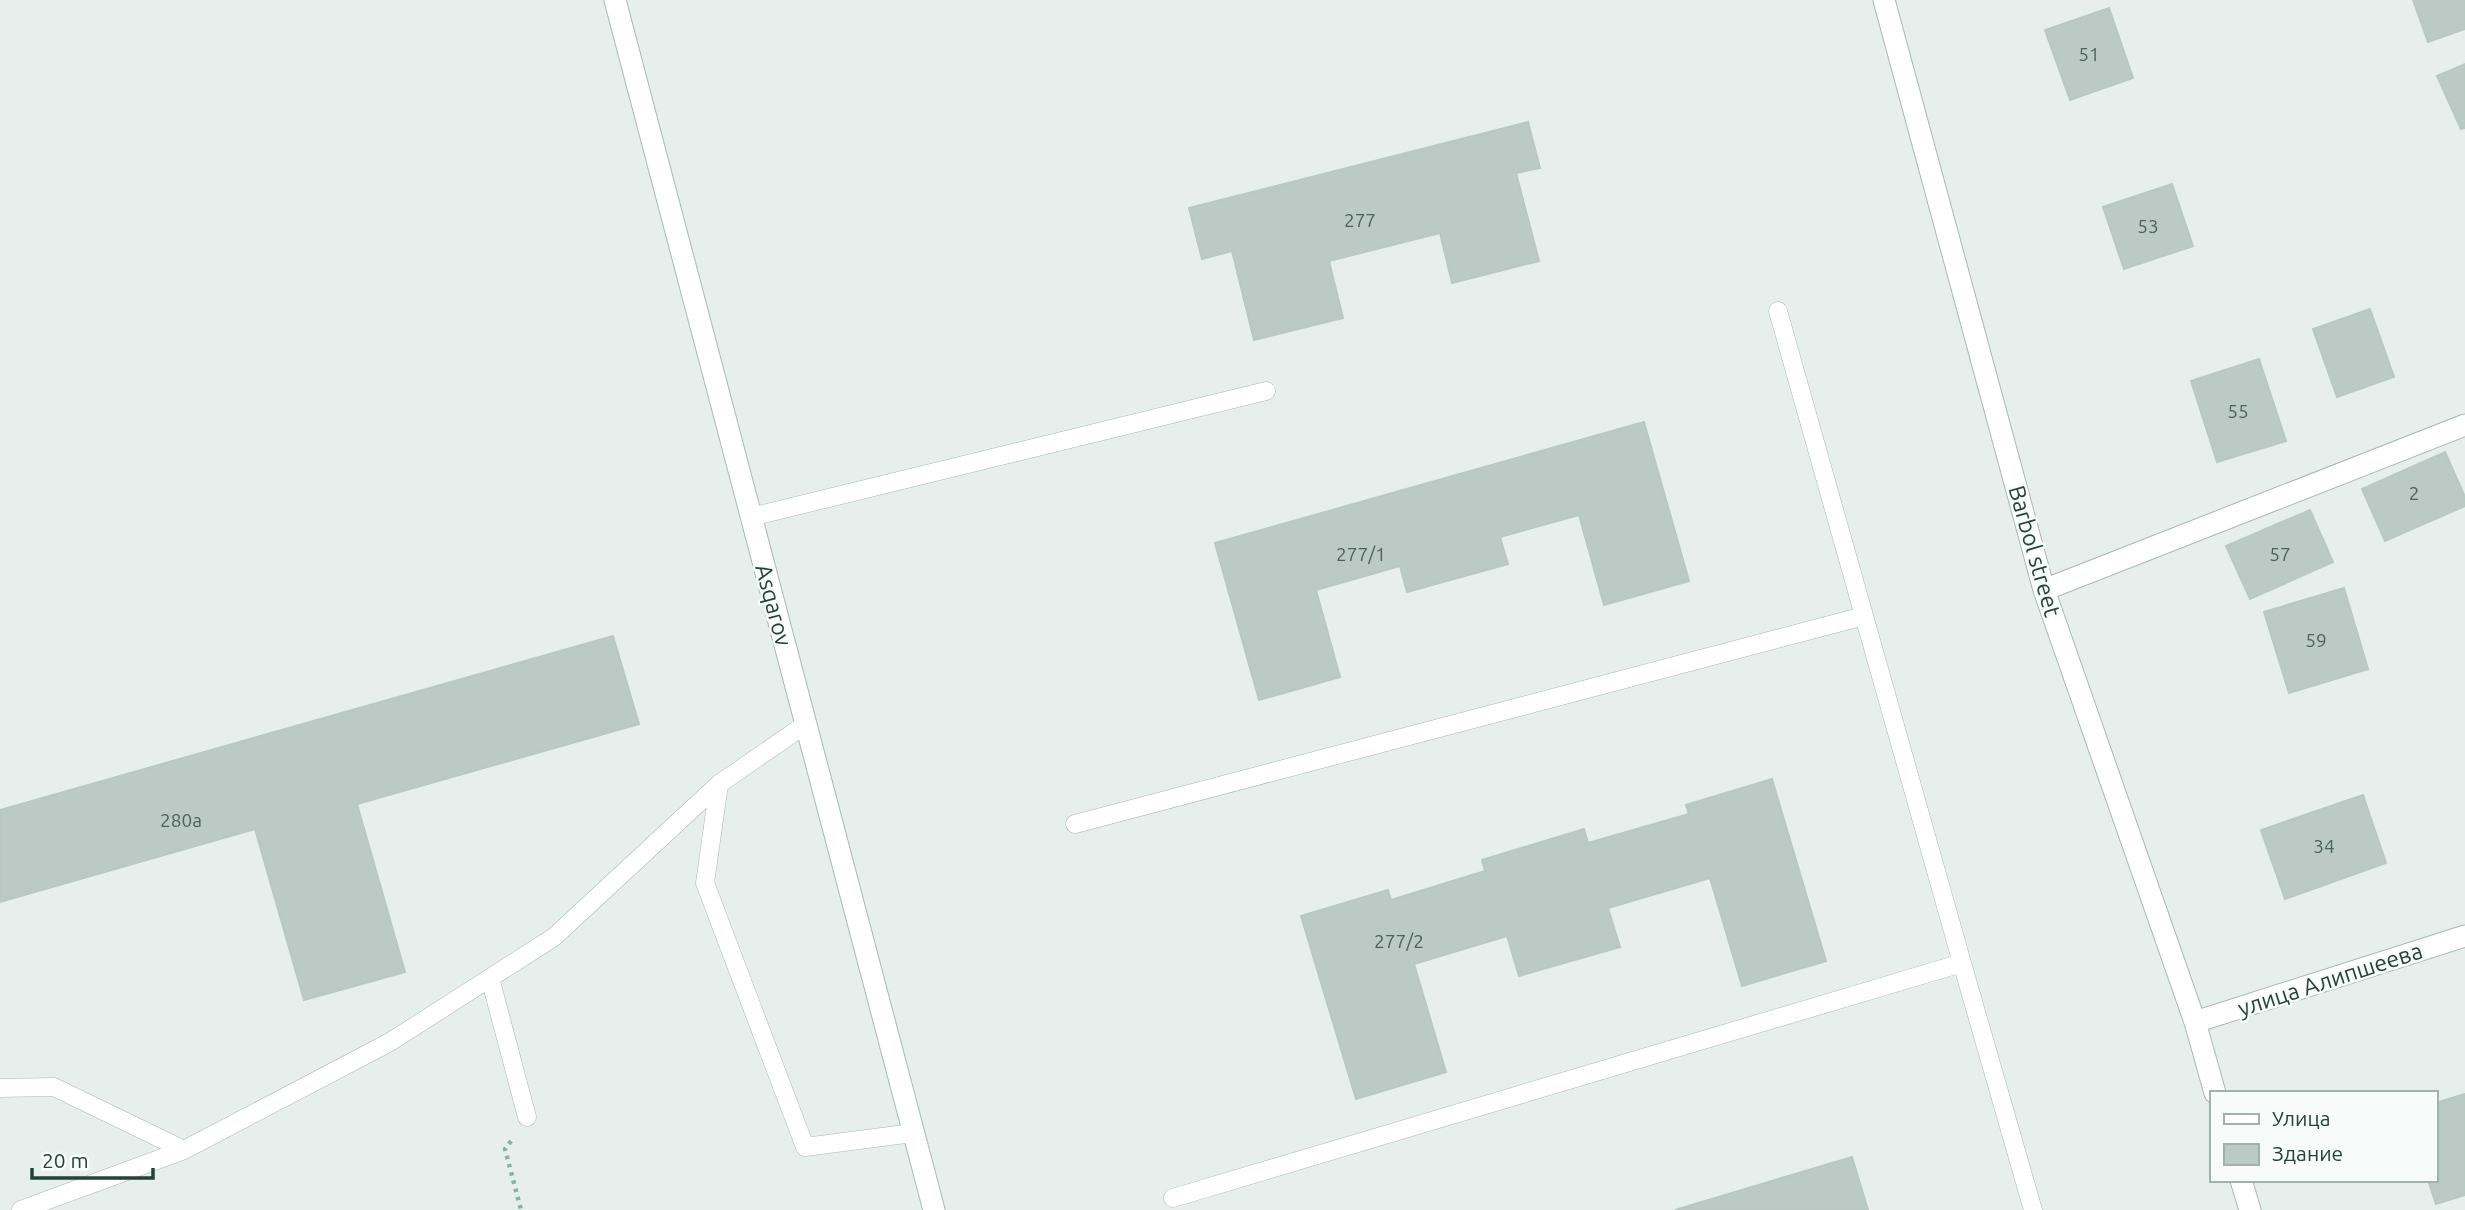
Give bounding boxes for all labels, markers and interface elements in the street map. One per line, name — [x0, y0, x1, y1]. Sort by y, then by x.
house number: 51 — [2078, 43, 2100, 65]
house number: 277 — [1344, 209, 1376, 231]
house number: 53 — [2137, 215, 2159, 237]
house number: 55 — [2227, 400, 2249, 422]
street label: Barbol street — [2004, 482, 2066, 620]
house number: 2 — [2409, 482, 2419, 504]
house number: 277/1 — [1336, 543, 1386, 565]
house number: 57 — [2269, 543, 2291, 565]
street label: Asqarov — [751, 561, 797, 649]
house number: 59 — [2305, 629, 2327, 651]
house number: 280а — [160, 809, 202, 831]
house number: 34 — [2313, 835, 2335, 857]
house number: 277/2 — [1374, 930, 1424, 952]
street label: улица Алипшеева — [2235, 937, 2425, 1021]
legend — [2210, 1091, 2437, 1182]
text: Улица — [2272, 1106, 2330, 1130]
scale bar — [32, 1136, 152, 1180]
text: Здание — [2272, 1141, 2343, 1165]
text: 20 m — [42, 1148, 89, 1172]

